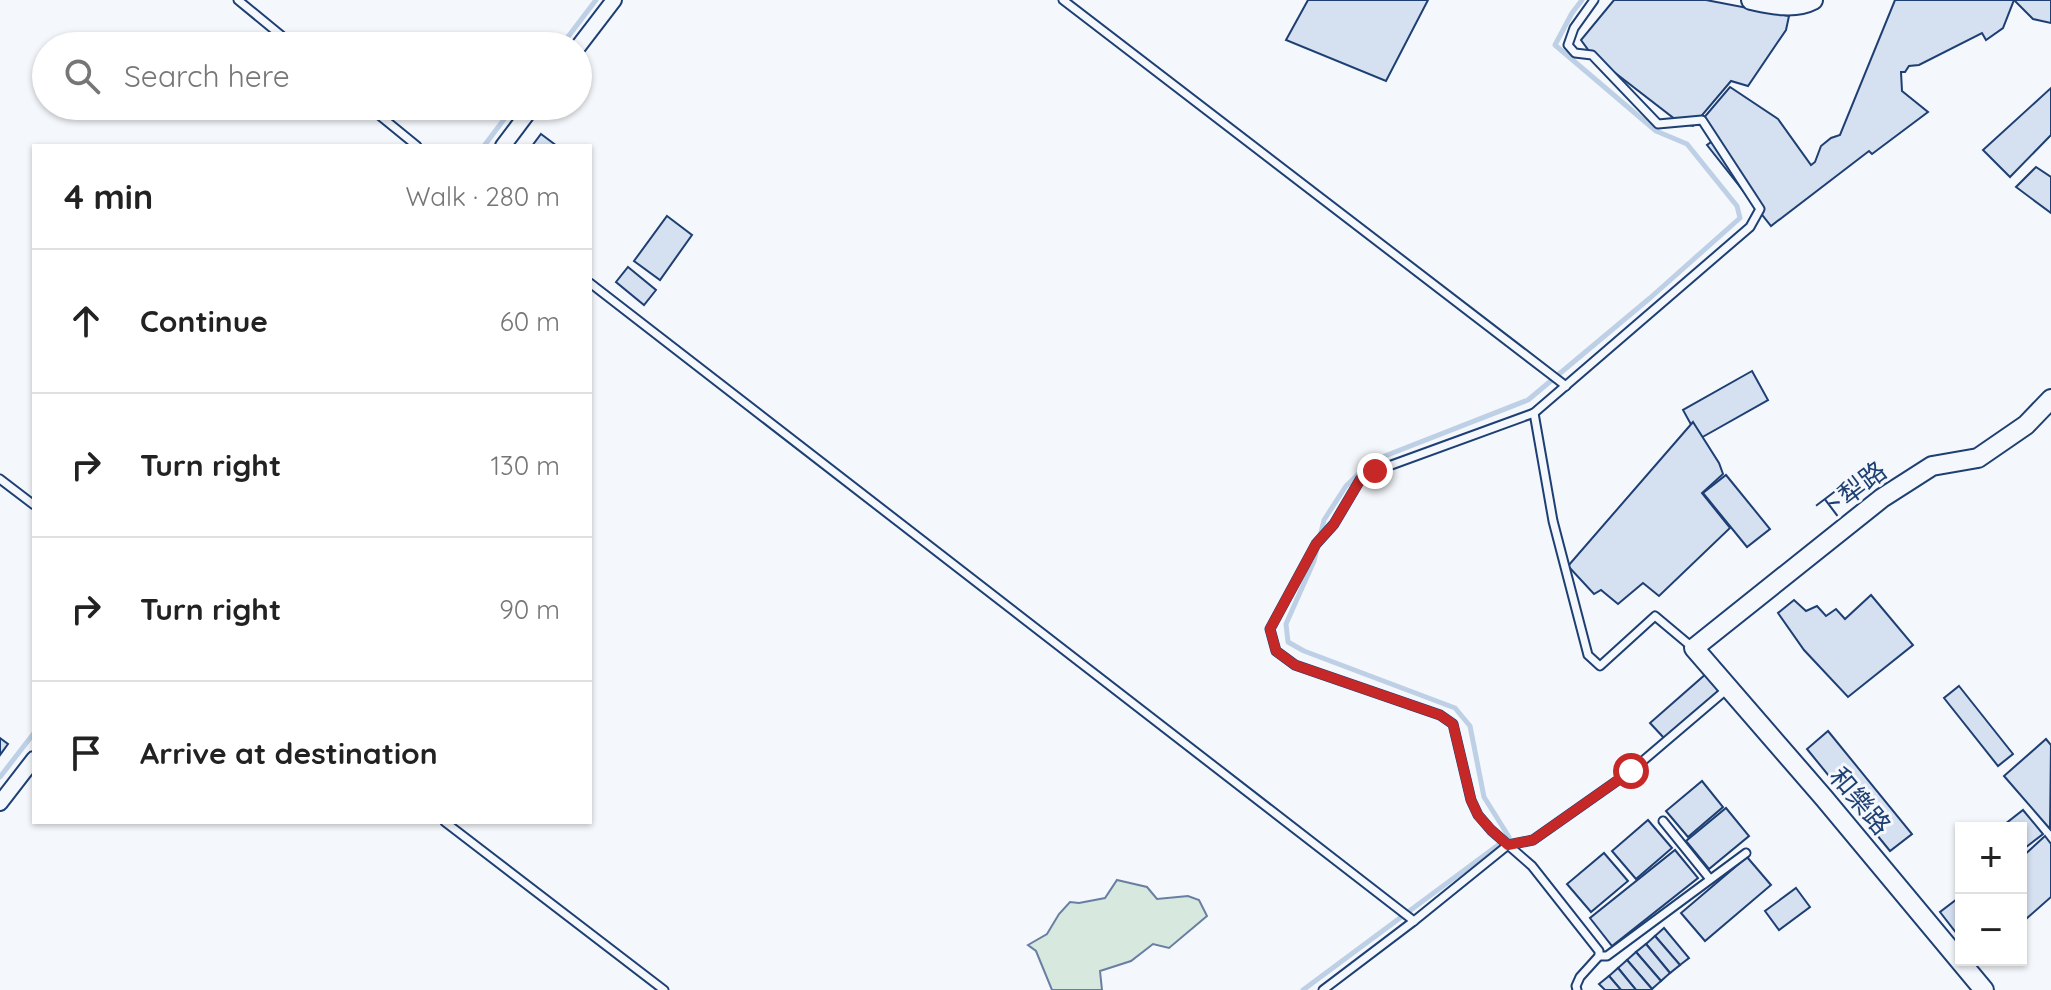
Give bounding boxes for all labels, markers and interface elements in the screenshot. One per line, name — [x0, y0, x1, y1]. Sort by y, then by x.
search box — [32, 32, 592, 120]
icon: search — [60, 54, 104, 98]
text: Search here — [124, 57, 290, 95]
text: 4 min — [64, 175, 153, 218]
text: Walk · 280 m — [405, 180, 560, 213]
icon: ahead — [64, 299, 108, 343]
text: Continue — [140, 302, 268, 340]
text: 60 m — [500, 305, 560, 338]
icon: right — [64, 443, 108, 487]
text: Turn right — [140, 446, 281, 484]
text: 130 m — [490, 449, 560, 482]
route end — [1357, 453, 1393, 489]
street label: 下犁路 — [1811, 454, 1893, 527]
icon: right — [64, 587, 108, 631]
text: Turn right — [140, 590, 281, 628]
text: 90 m — [499, 593, 560, 626]
icon: arrive — [64, 731, 108, 775]
text: Arrive at destination — [140, 734, 438, 772]
route start — [1613, 753, 1649, 789]
street label: 和樂路 — [1823, 760, 1898, 841]
map controls — [1955, 822, 2027, 966]
button: + — [1955, 822, 2027, 894]
button: − — [1955, 894, 2027, 966]

